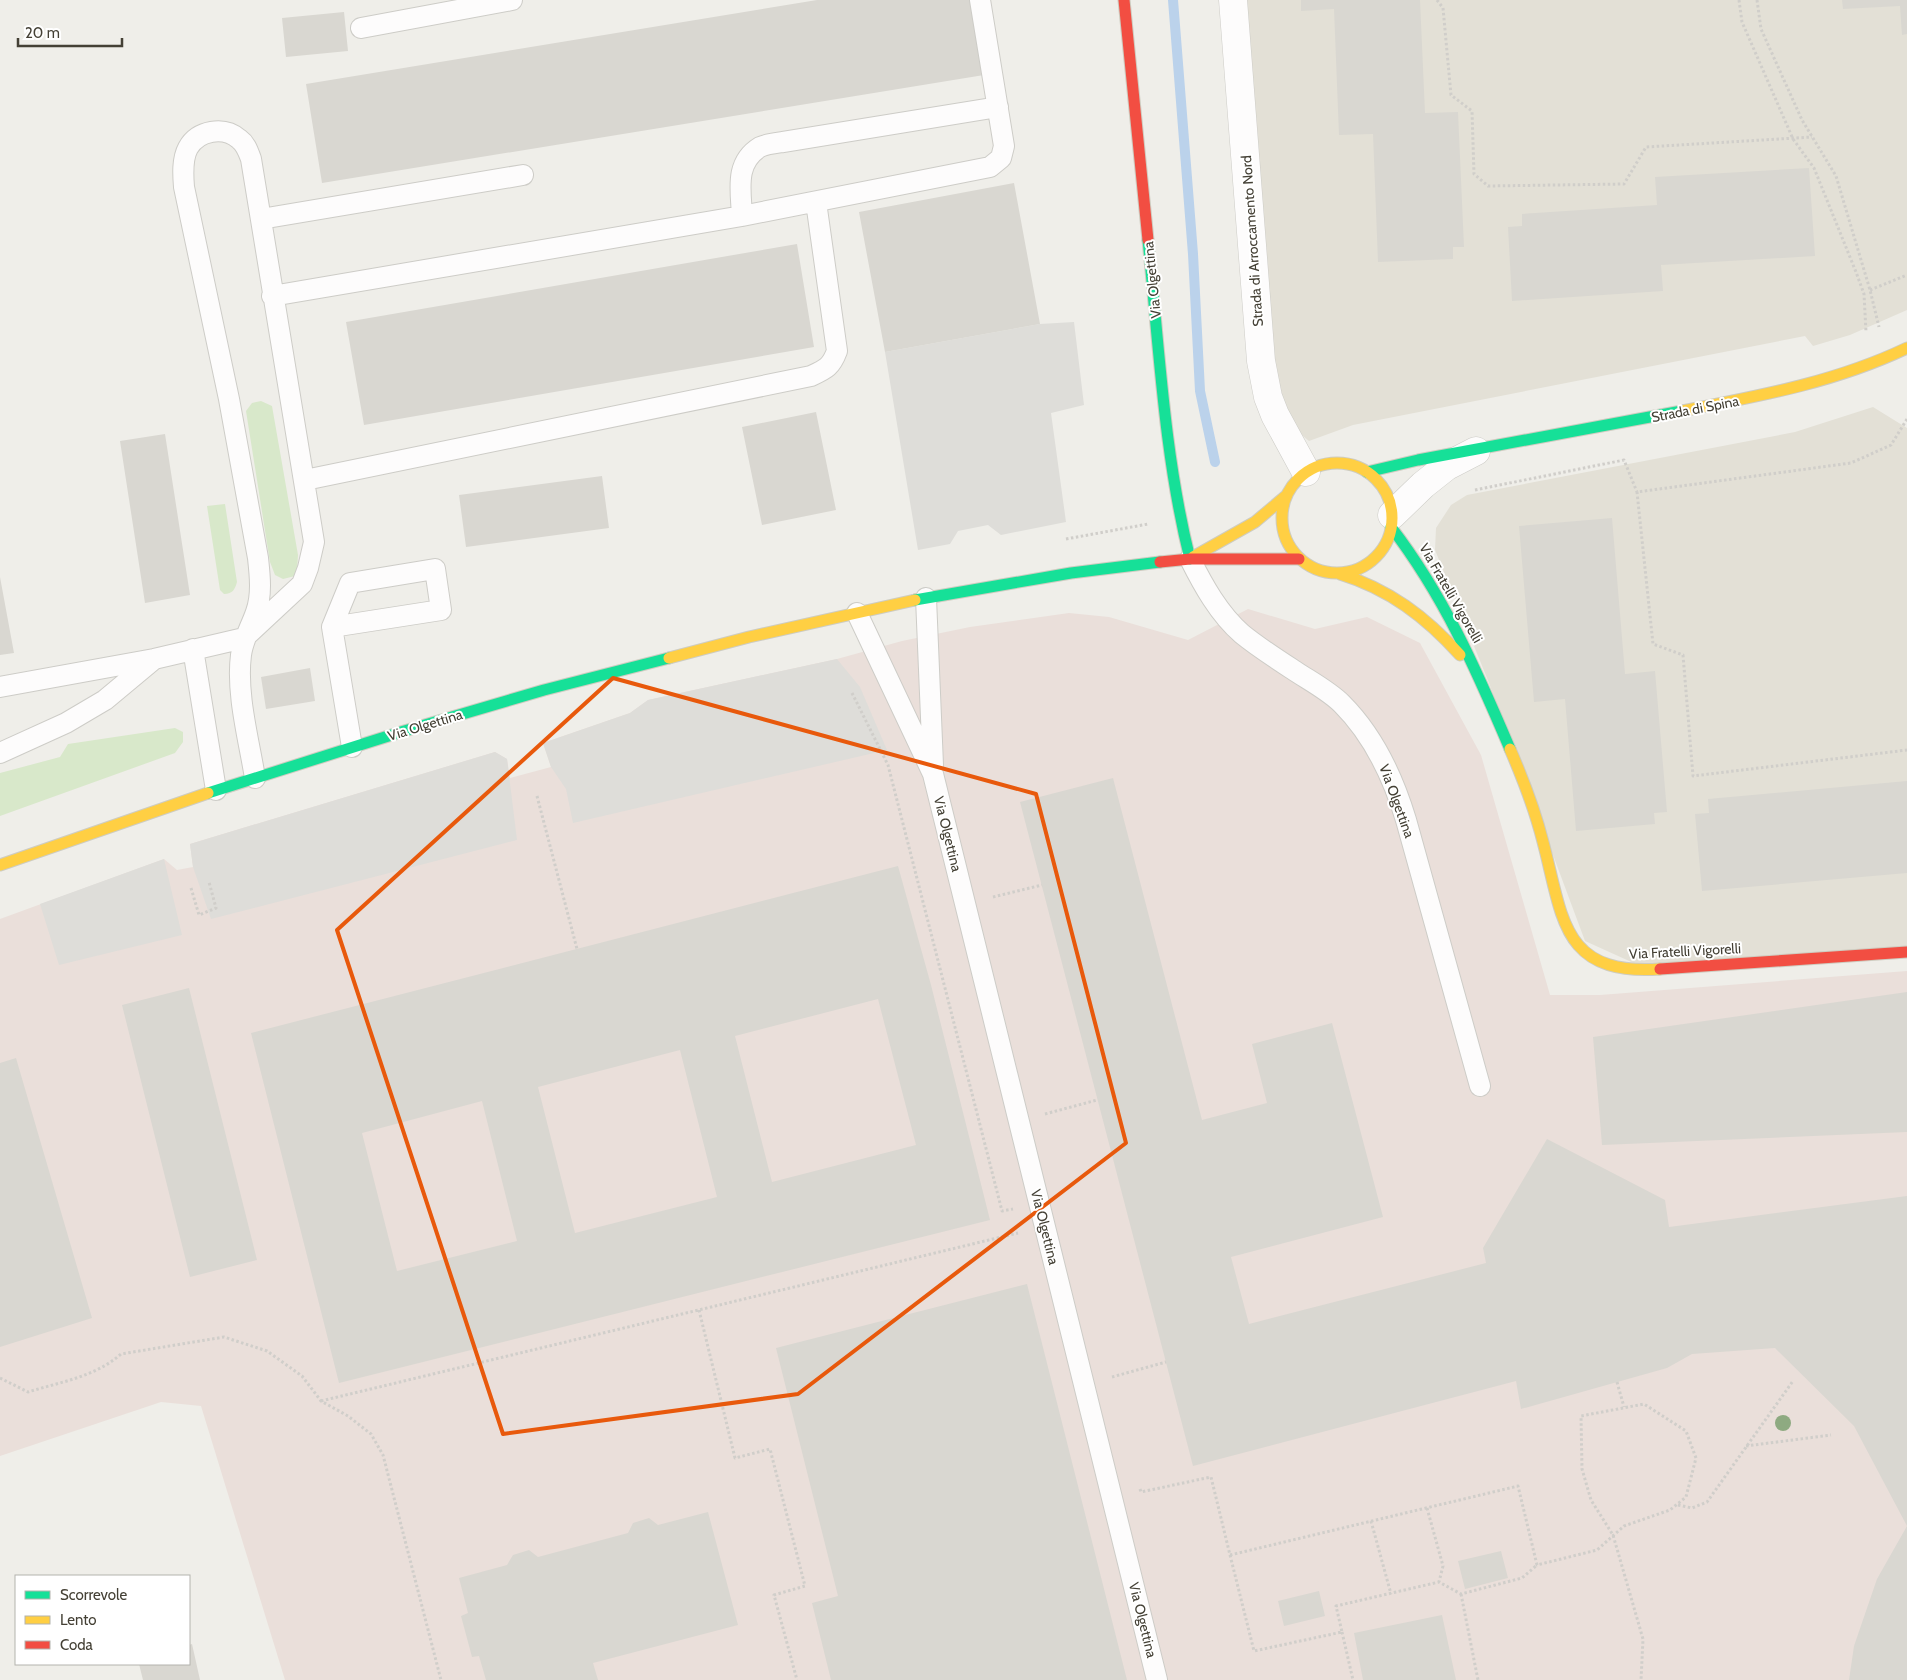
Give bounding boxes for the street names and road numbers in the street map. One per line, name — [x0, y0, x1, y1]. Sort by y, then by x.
street label: Strada di Arroccamento Nord — [1237, 155, 1267, 327]
street label: Via Olgettina — [1139, 240, 1165, 319]
street label: Strada di Spina — [1650, 392, 1741, 426]
street label: Via Fratelli Vigorelli — [1415, 540, 1487, 646]
street label: Via Olgettina — [386, 705, 465, 745]
street label: Via Olgettina — [1375, 762, 1419, 841]
street label: Via Olgettina — [930, 794, 966, 874]
street label: Via Fratelli Vigorelli — [1629, 939, 1741, 963]
street label: Via Olgettina — [1027, 1187, 1063, 1267]
street label: Via Olgettina — [1125, 1580, 1161, 1660]

